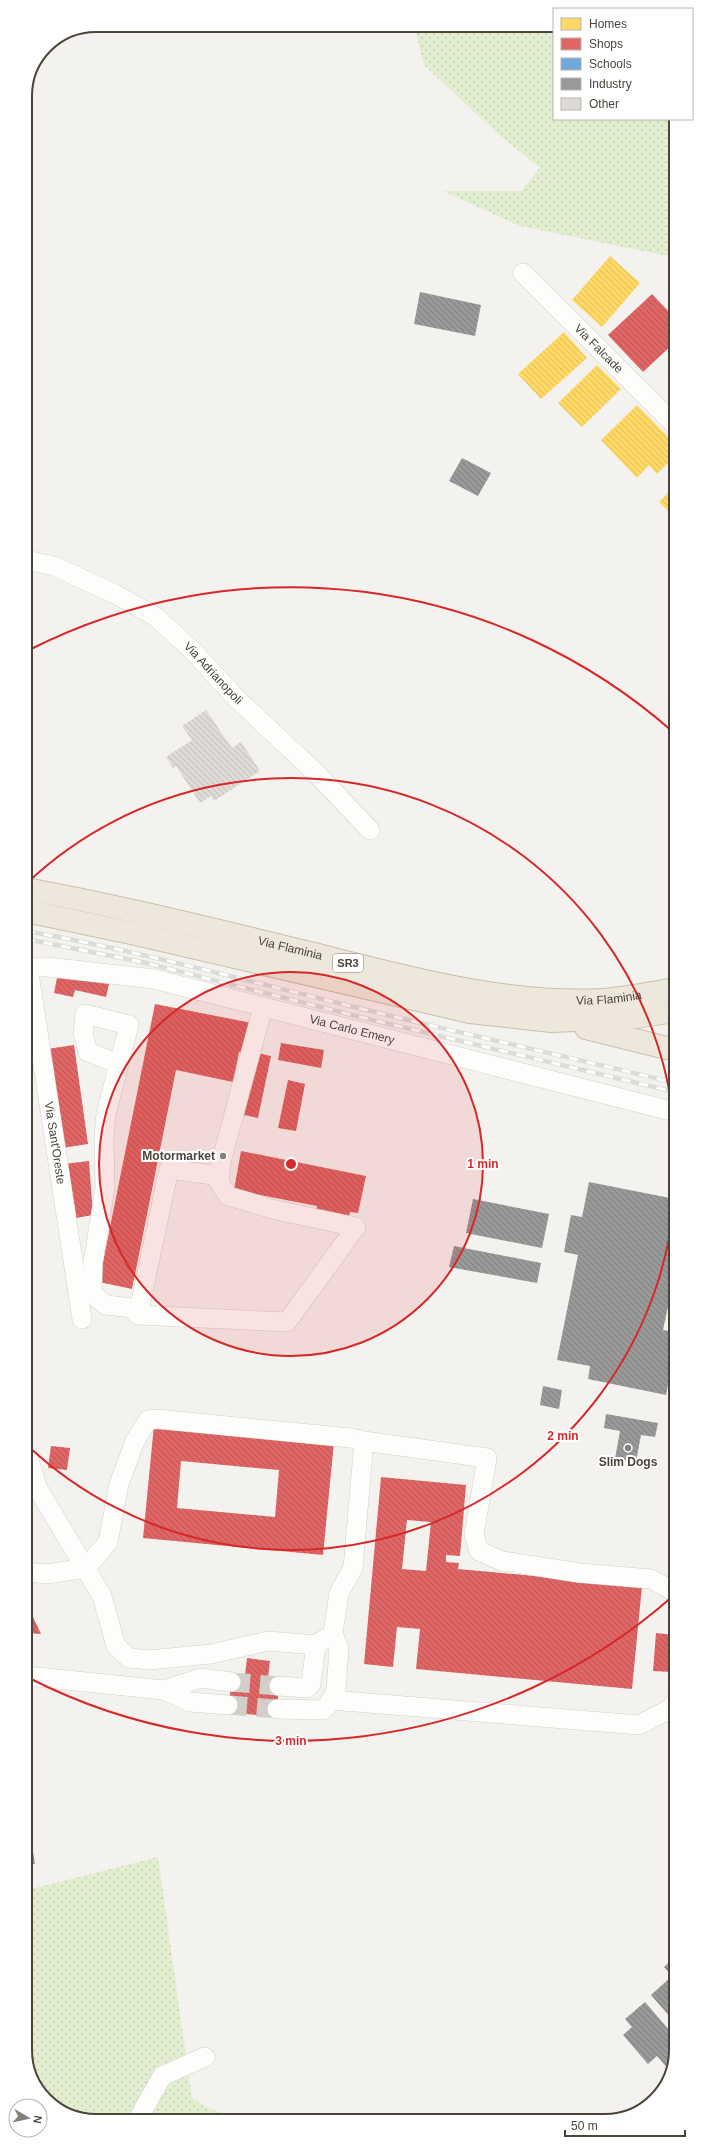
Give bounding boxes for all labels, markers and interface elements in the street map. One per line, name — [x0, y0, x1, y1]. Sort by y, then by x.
legend — [553, 8, 693, 120]
text: Homes — [589, 17, 627, 31]
text: Shops — [589, 37, 623, 51]
text: Schools — [589, 57, 632, 71]
text: Industry — [589, 77, 632, 91]
text: Other — [589, 97, 619, 111]
street label: Via Falcade — [571, 321, 626, 376]
street label: Via Adrianopoli — [181, 639, 245, 707]
street label: Via Flaminia — [257, 934, 324, 963]
road number: SR3 — [333, 954, 363, 972]
street label: Via Flaminia — [576, 988, 643, 1008]
street label: Via Carlo Emery — [308, 1012, 396, 1047]
street label: Via Sant'Oreste — [42, 1101, 68, 1186]
place label: Motormarket — [142, 1149, 215, 1163]
marker: Motormarket — [218, 1151, 228, 1161]
centre of rings — [284, 1157, 298, 1171]
text: 1 min — [467, 1157, 499, 1171]
text: 2 min — [547, 1429, 579, 1443]
marker: Slim Dogs — [623, 1443, 633, 1453]
place label: Slim Dogs — [599, 1455, 658, 1469]
text: 3 min — [275, 1734, 307, 1748]
north arrow — [8, 2098, 48, 2138]
scale bar — [565, 2112, 685, 2138]
text: N — [31, 2115, 44, 2124]
text: 50 m — [571, 2119, 598, 2133]

